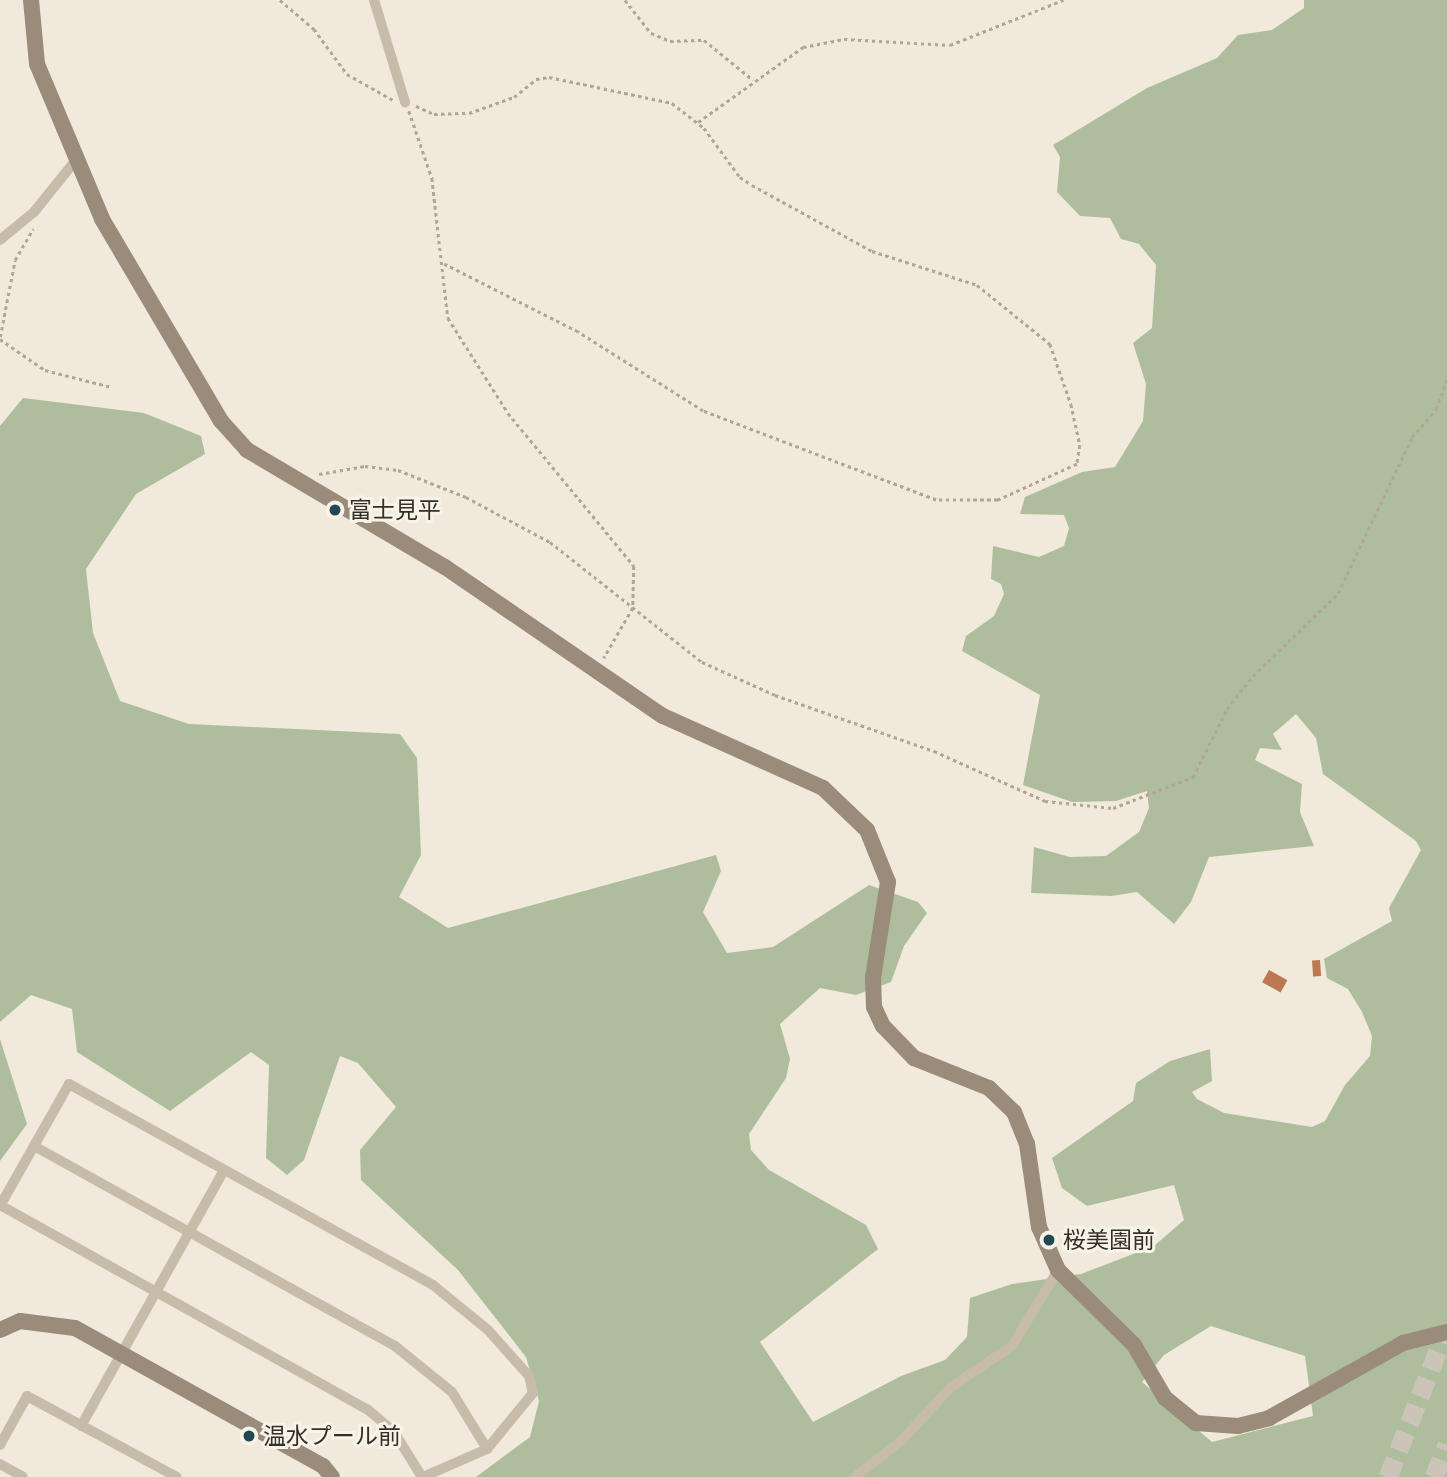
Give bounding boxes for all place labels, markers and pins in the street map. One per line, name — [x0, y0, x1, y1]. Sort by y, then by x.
place label: 富士見平 — [349, 496, 441, 524]
marker: 富士見平 — [327, 502, 343, 518]
place label: 桜美園前 — [1063, 1226, 1155, 1254]
marker: 桜美園前 — [1041, 1232, 1057, 1248]
place label: 温水プール前 — [263, 1422, 401, 1450]
marker: 温水プール前 — [241, 1428, 257, 1444]

